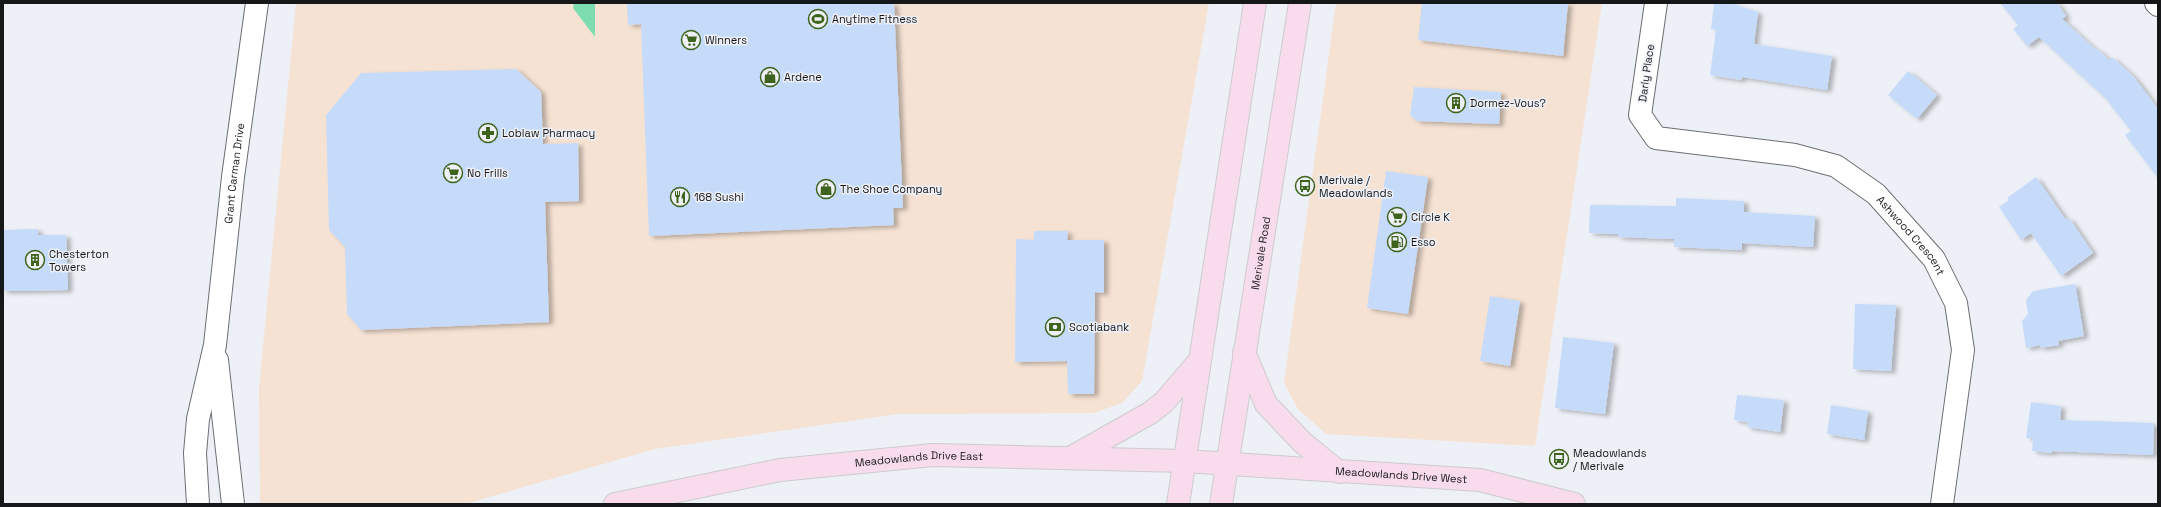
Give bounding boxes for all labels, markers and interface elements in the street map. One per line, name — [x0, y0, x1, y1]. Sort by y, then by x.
sports icon: Anytime Fitness — [807, 8, 829, 30]
place label: Anytime Fitness — [832, 12, 918, 26]
supermarket icon: Winners — [680, 29, 702, 51]
place label: Winners — [705, 33, 747, 47]
street label: Darly Place — [1635, 43, 1657, 103]
shop icon: Ardene — [759, 66, 781, 88]
place label: Ardene — [784, 70, 822, 84]
building icon: Dormez-Vous? — [1445, 92, 1467, 114]
place label: Dormez-Vous? — [1470, 96, 1546, 110]
street label: Grant Carman Drive — [221, 122, 247, 224]
pharmacy icon: Loblaw Pharmacy — [477, 122, 499, 144]
place label: Loblaw Pharmacy — [502, 126, 595, 140]
supermarket icon: No Frills — [442, 162, 464, 184]
place label: No Frills — [467, 166, 508, 180]
place label: Merivale / Meadowlands — [1319, 173, 1393, 200]
bus stop icon: Merivale / Meadowlands — [1294, 175, 1316, 197]
shop icon: The Shoe Company — [815, 178, 837, 200]
place label: The Shoe Company — [840, 182, 942, 196]
restaurant icon: 168 Sushi — [669, 186, 691, 208]
place label: 168 Sushi — [694, 190, 744, 204]
street label: Ashwood Crescent — [1874, 193, 1948, 278]
supermarket icon: Circle K — [1386, 206, 1408, 228]
place label: Circle K — [1411, 210, 1450, 224]
street label: Merivale Road — [1248, 215, 1273, 291]
fuel station icon: Esso — [1386, 231, 1408, 253]
place label: Esso — [1411, 235, 1436, 249]
place label: Chesterton Towers — [49, 247, 109, 274]
building icon: Chesterton Towers — [24, 249, 46, 271]
bank icon: Scotiabank — [1044, 316, 1066, 338]
place label: Scotiabank — [1069, 320, 1129, 334]
place label: Meadowlands / Merivale — [1573, 446, 1647, 473]
street label: Meadowlands Drive East — [854, 448, 983, 470]
bus stop icon: Meadowlands / Merivale — [1548, 448, 1570, 470]
street label: Meadowlands Drive West — [1335, 464, 1468, 486]

